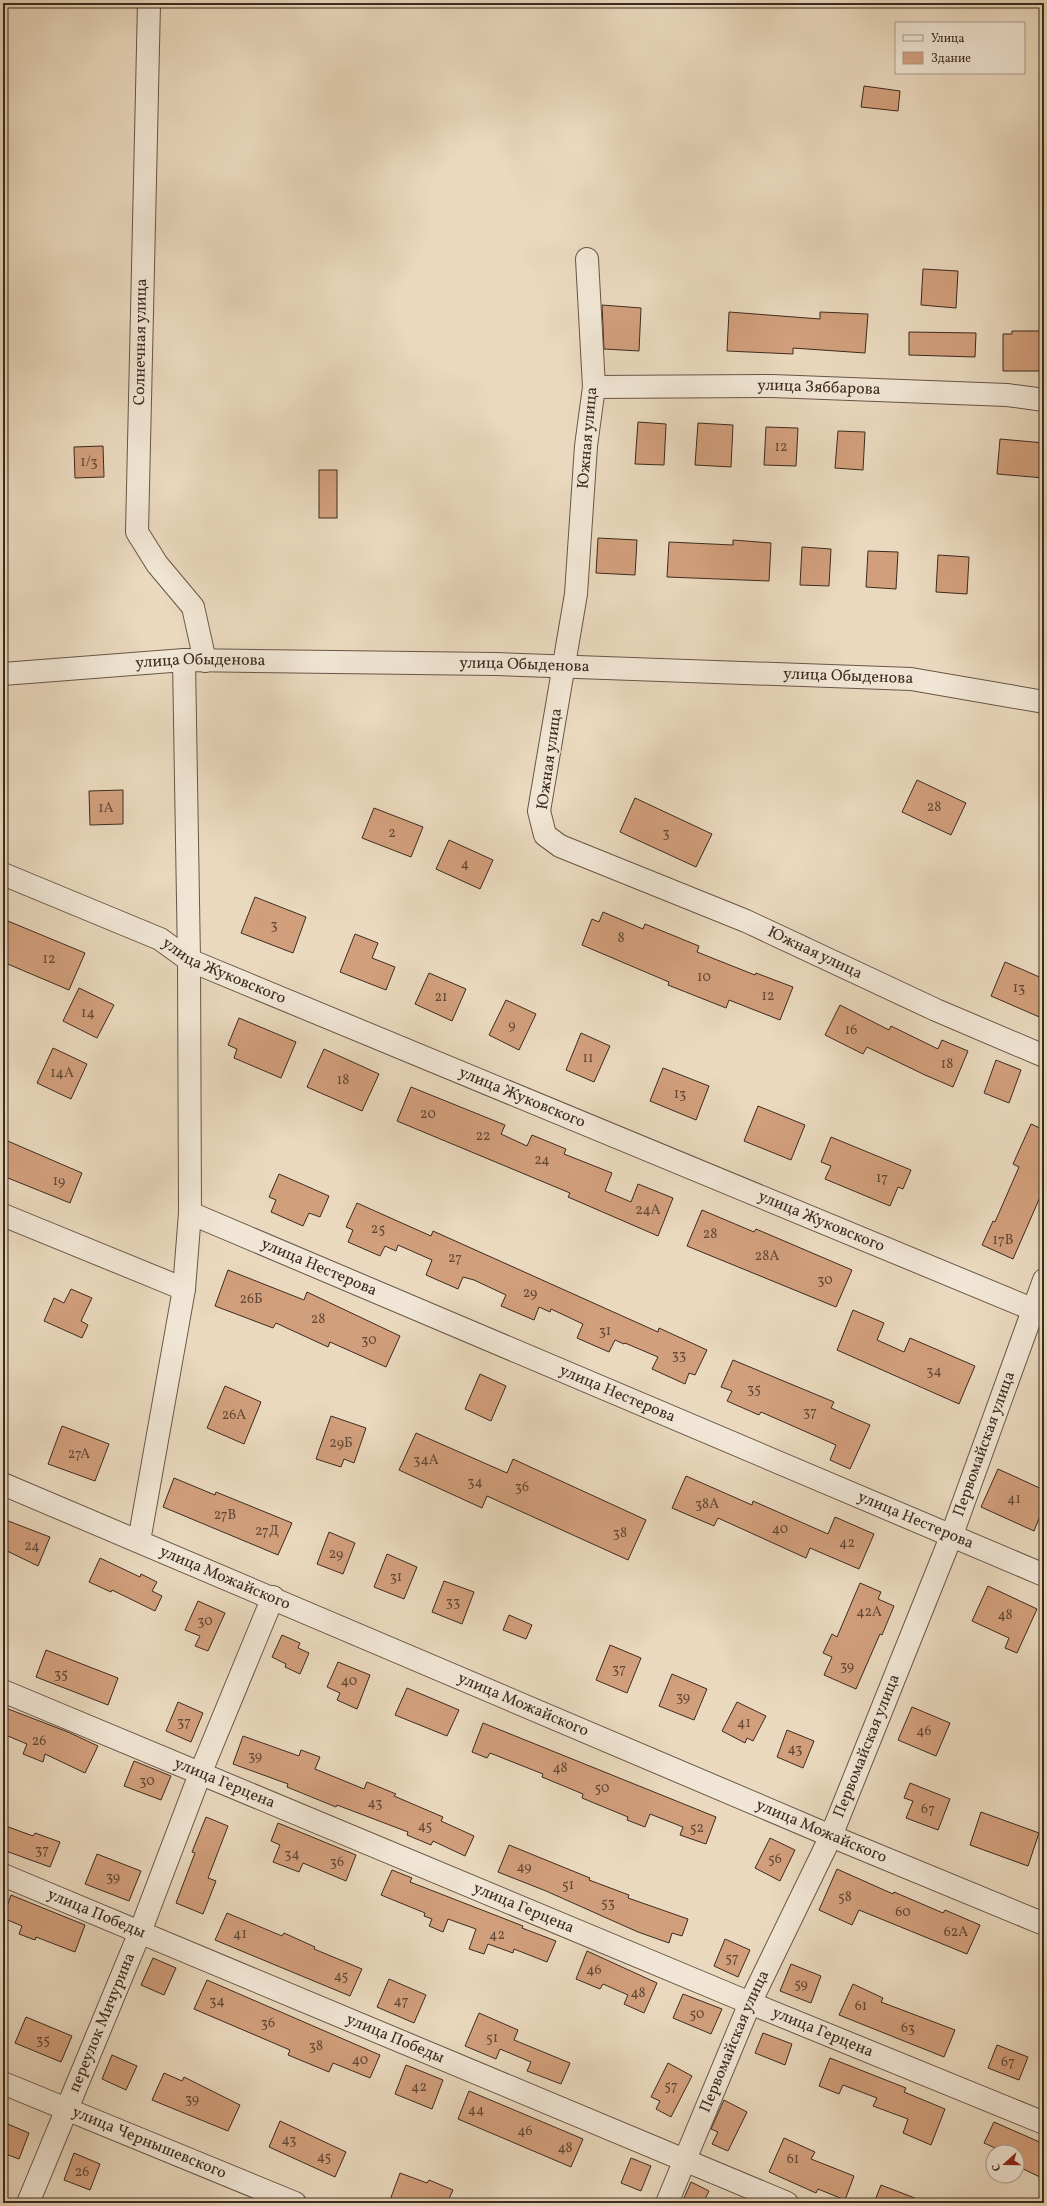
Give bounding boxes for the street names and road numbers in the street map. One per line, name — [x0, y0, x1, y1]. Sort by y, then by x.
street label: Солнечная улица — [129, 278, 153, 406]
street label: улица Зяббарова — [757, 375, 881, 401]
street label: Южная улица — [573, 386, 603, 490]
street label: улица Обыденова — [135, 649, 266, 675]
street label: улица Обыденова — [459, 653, 590, 678]
street label: улица Обыденова — [783, 663, 914, 690]
street label: Южная улица — [532, 707, 568, 811]
street label: Южная улица — [764, 922, 866, 985]
street label: улица Жуковского — [157, 933, 289, 1010]
street label: улица Жуковского — [455, 1062, 589, 1134]
street label: улица Жуковского — [755, 1186, 888, 1258]
street label: улица Нестерова — [257, 1233, 380, 1302]
street label: улица Нестерова — [556, 1360, 679, 1428]
street label: Первомайская улица — [948, 1368, 1021, 1520]
street label: улица Нестерова — [854, 1486, 977, 1555]
street label: улица Можайского — [156, 1541, 294, 1616]
street label: улица Можайского — [454, 1667, 592, 1743]
street label: Первомайская улица — [828, 1671, 906, 1821]
street label: улица Герцена — [171, 1753, 278, 1814]
street label: улица Можайского — [752, 1794, 890, 1869]
street label: улица Герцена — [470, 1877, 577, 1939]
street label: улица Победы — [44, 1884, 149, 1944]
street label: переулок Мичурина — [64, 1950, 141, 2096]
street label: Первомайская улица — [695, 1967, 775, 2116]
street label: улица Герцена — [769, 2002, 877, 2063]
street label: улица Победы — [343, 2009, 448, 2069]
street label: улица Чернышевского — [69, 2102, 230, 2185]

